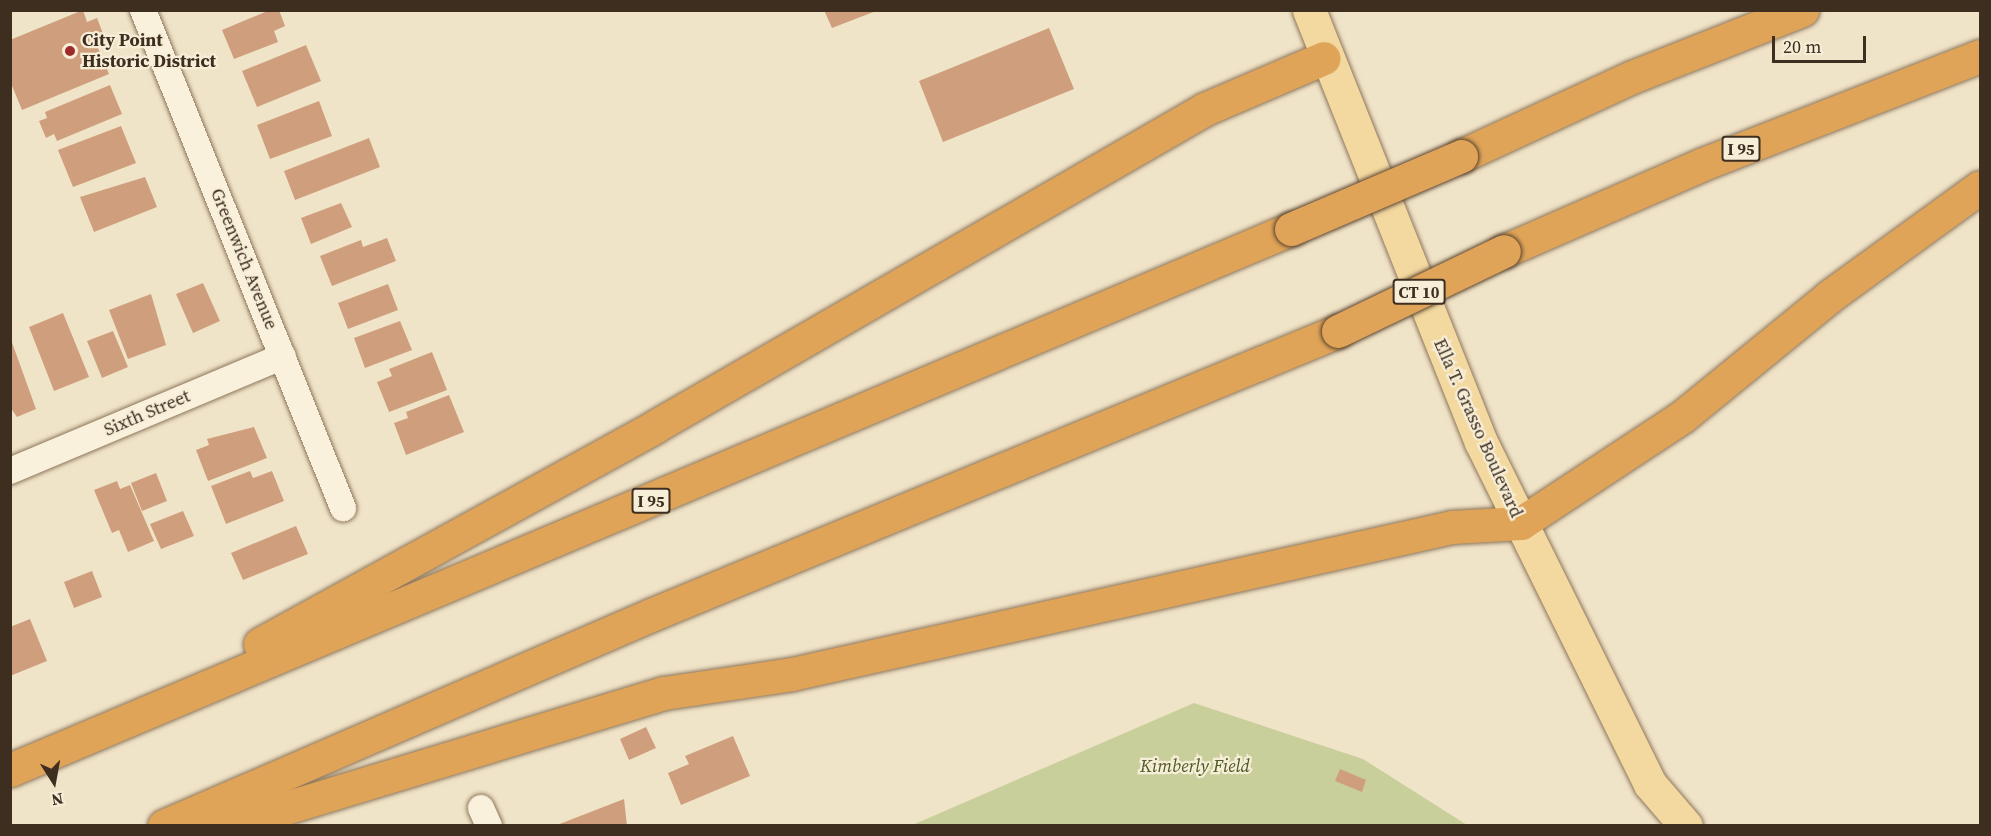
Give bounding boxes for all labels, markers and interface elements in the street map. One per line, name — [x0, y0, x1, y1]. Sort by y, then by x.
scale bar — [1775, 24, 1870, 62]
place label: City Point Historic District — [82, 30, 216, 72]
text: 20 m — [1783, 34, 1821, 59]
marker: City Point Historic District — [63, 44, 77, 58]
road number: I 95 — [1722, 136, 1760, 162]
street label: Greenwich Avenue — [206, 185, 282, 333]
road number: CT 10 — [1392, 279, 1446, 305]
street label: Ella T. Grasso Boulevard — [1429, 335, 1527, 521]
street label: Sixth Street — [101, 385, 193, 441]
road number: I 95 — [632, 488, 670, 514]
north arrow — [24, 752, 84, 812]
park label: Kimberly Field — [1140, 755, 1250, 777]
text: N — [50, 788, 65, 812]

